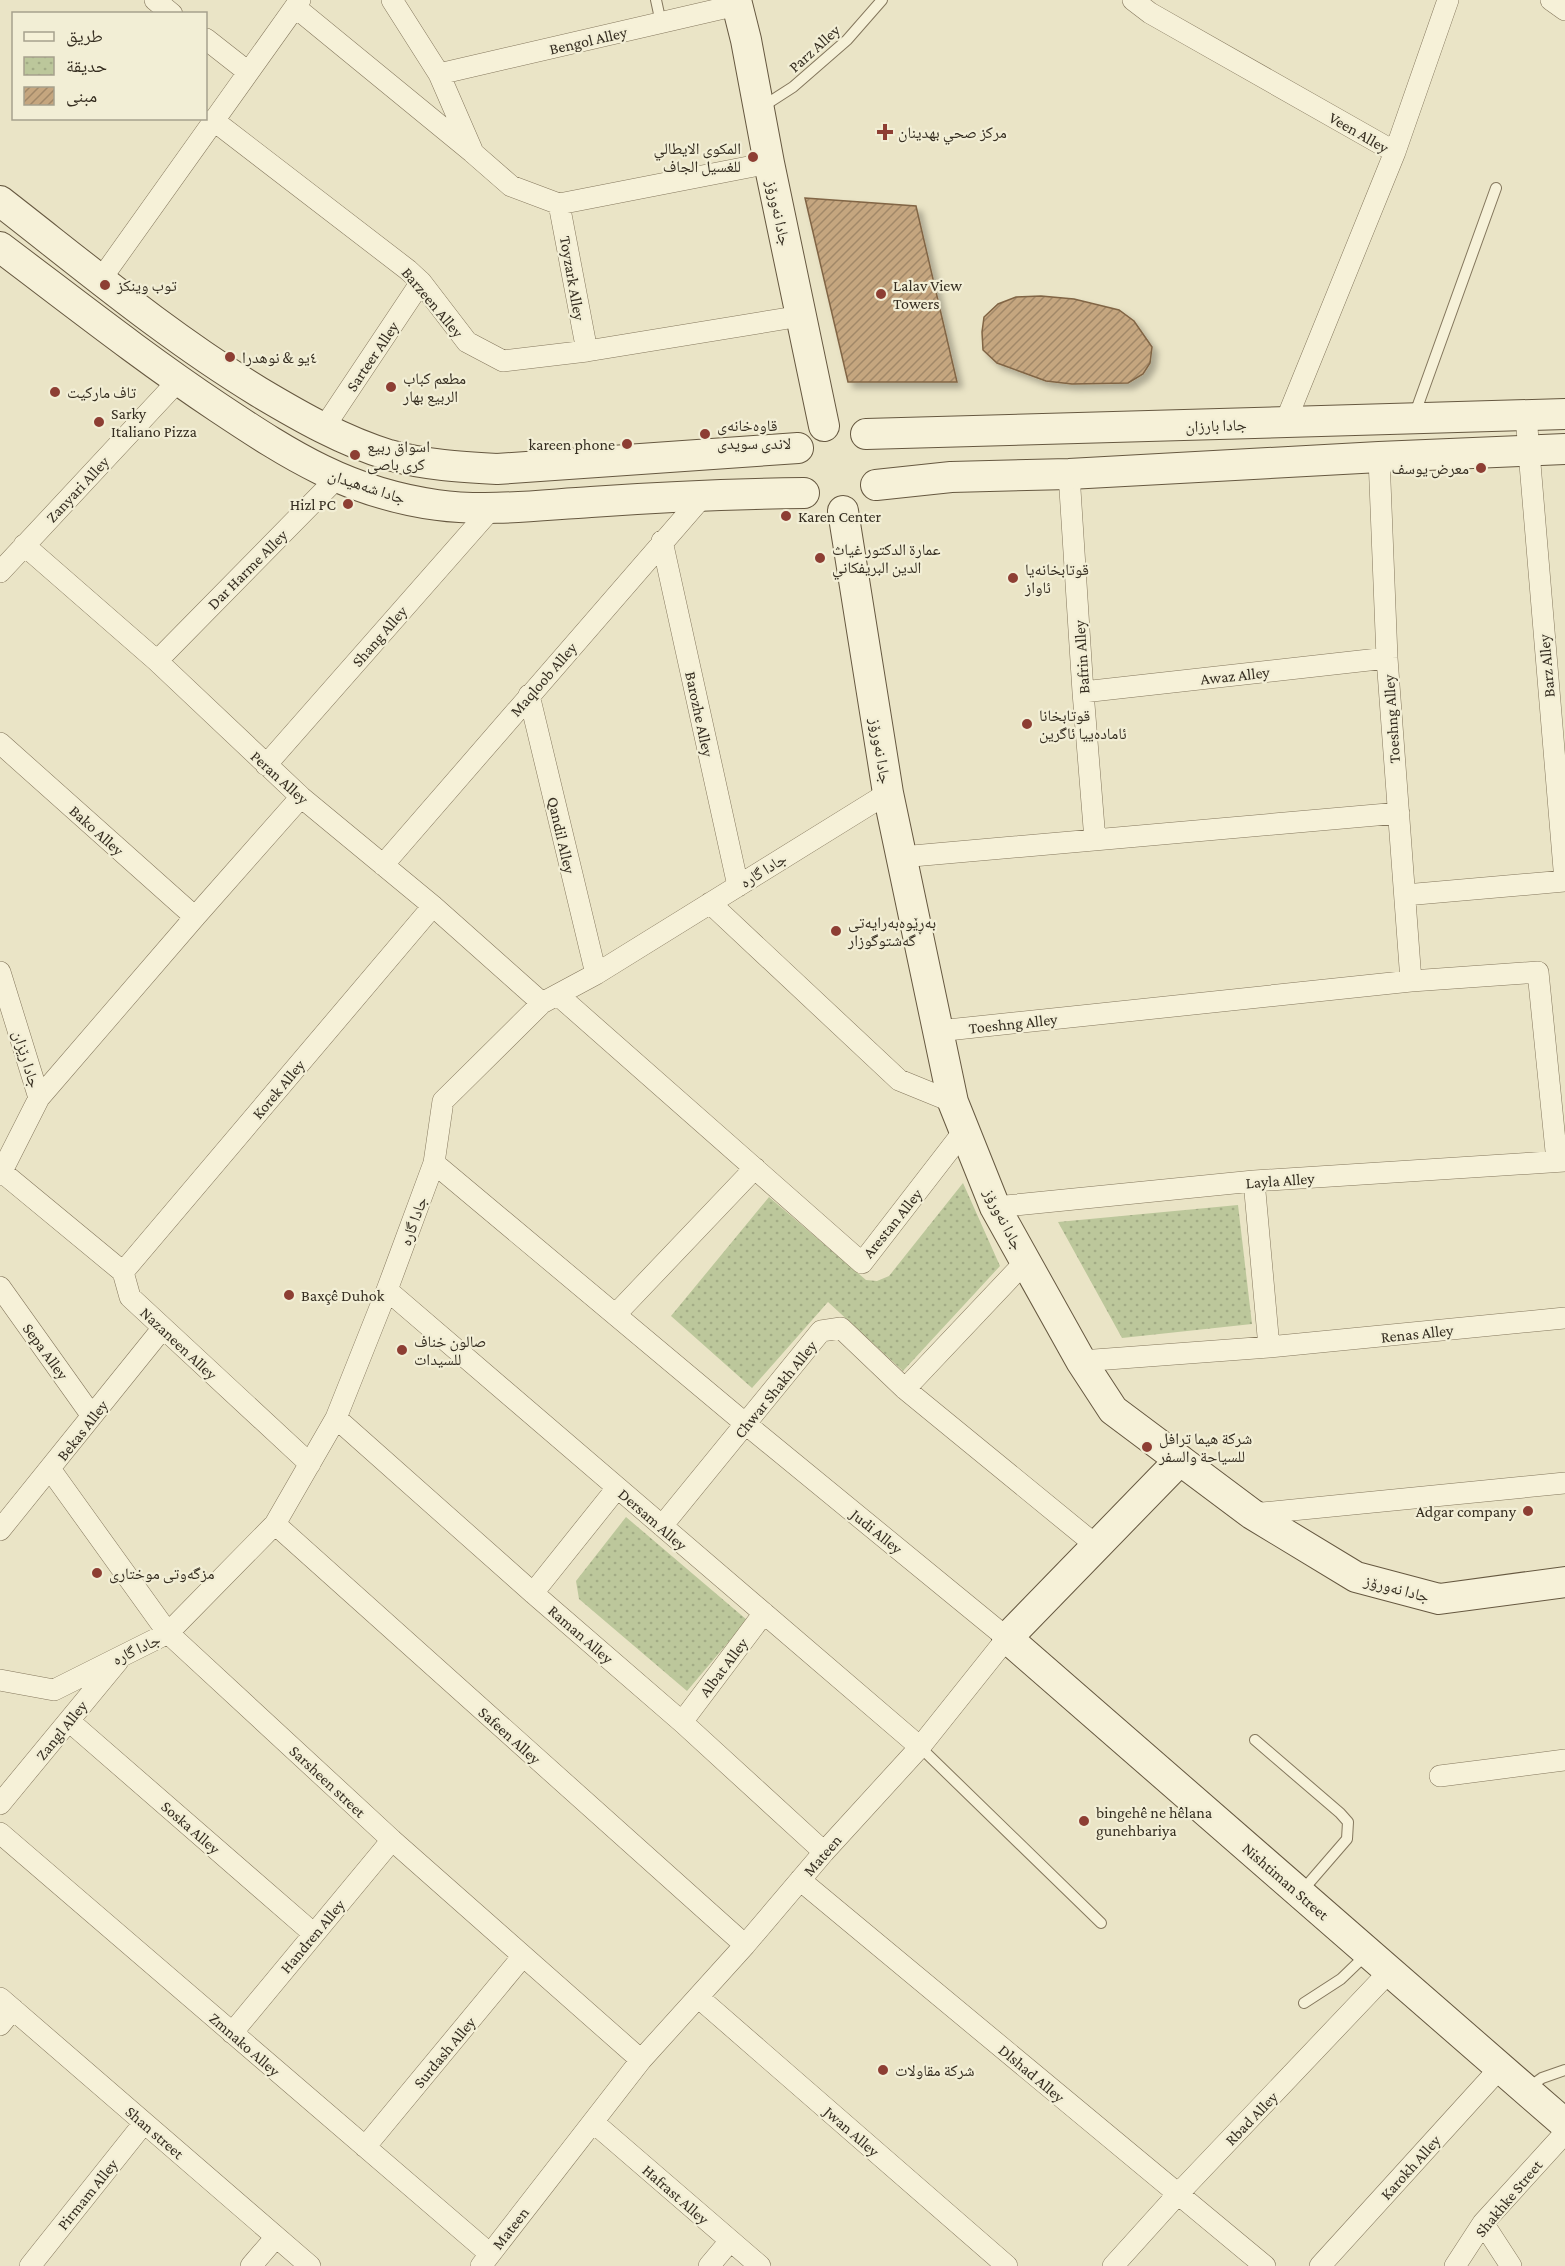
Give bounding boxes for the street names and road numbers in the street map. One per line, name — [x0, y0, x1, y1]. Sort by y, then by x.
street label: Parz Alley — [785, 21, 844, 76]
street label: Bengol Alley — [548, 23, 629, 59]
street label: Veen Alley — [1325, 109, 1392, 157]
street label: جادا نەورۆز — [762, 178, 794, 248]
street label: Toyzark Alley — [556, 234, 588, 323]
street label: Barzeen Alley — [398, 264, 467, 342]
street label: Sarteer Alley — [343, 318, 403, 395]
street label: جادا بارزان — [1185, 416, 1247, 437]
street label: Zanyari Alley — [43, 452, 113, 526]
street label: جادا شەهیدان — [326, 466, 408, 509]
street label: Dar Harme Alley — [204, 526, 292, 613]
street label: Shang Alley — [348, 602, 411, 671]
street label: Bafrin Alley — [1070, 619, 1094, 695]
street label: Barz Alley — [1535, 633, 1559, 698]
street label: Maqloob Alley — [507, 639, 581, 720]
street label: Awaz Alley — [1200, 663, 1271, 689]
street label: Barozhe Alley — [681, 670, 717, 759]
street label: Toeshng Alley — [1380, 673, 1404, 764]
street label: جادا نەورۆز — [866, 716, 894, 785]
street label: Peran Alley — [247, 747, 312, 809]
street label: Qandil Alley — [543, 795, 579, 876]
street label: Bako Alley — [66, 802, 128, 860]
street label: جادا گارە — [737, 850, 790, 892]
street label: Toeshng Alley — [968, 1010, 1059, 1038]
street label: جادا رێزان — [8, 1028, 43, 1090]
street label: Korek Alley — [249, 1056, 309, 1123]
street label: Layla Alley — [1245, 1170, 1316, 1192]
street label: Arestan Alley — [859, 1185, 927, 1262]
street label: جادا نەورۆز — [980, 1185, 1026, 1253]
street label: جادا گارە — [397, 1194, 431, 1248]
street label: Nazaneen Alley — [136, 1304, 221, 1384]
street label: Sepa Alley — [19, 1320, 72, 1384]
street label: Renas Alley — [1380, 1321, 1455, 1347]
street label: Chwar Shakh Alley — [731, 1337, 821, 1442]
street label: Bekas Alley — [54, 1396, 112, 1464]
street label: Dersam Alley — [614, 1485, 691, 1555]
street label: Judi Alley — [846, 1504, 906, 1558]
street label: جادا نەورۆز — [1361, 1571, 1431, 1606]
street label: Raman Alley — [544, 1602, 617, 1668]
street label: جادا گارە — [110, 1631, 163, 1669]
street label: Albat Alley — [696, 1634, 752, 1701]
street label: Zangl Alley — [32, 1697, 92, 1764]
street label: Safeen Alley — [475, 1703, 544, 1769]
street label: Sarsheen street — [286, 1742, 370, 1821]
street label: Soska Alley — [157, 1797, 224, 1858]
street label: Mateen — [800, 1831, 845, 1879]
street label: Nishtiman Street — [1239, 1839, 1333, 1924]
street label: Handren Alley — [277, 1896, 349, 1977]
street label: Zmnako Alley — [205, 2009, 284, 2081]
street label: Surdash Alley — [410, 2013, 480, 2092]
street label: Dlshad Alley — [995, 2041, 1068, 2107]
street label: Rbad Alley — [1222, 2088, 1282, 2149]
street label: Jwan Alley — [819, 2102, 883, 2161]
street label: Shan street — [122, 2103, 188, 2163]
street label: Karokh Alley — [1377, 2131, 1445, 2204]
street label: Pirmam Alley — [54, 2155, 122, 2234]
street label: Shakhke Street — [1471, 2156, 1546, 2240]
street label: Hafrast Alley — [639, 2161, 713, 2229]
street label: Mateen — [489, 2204, 532, 2253]

